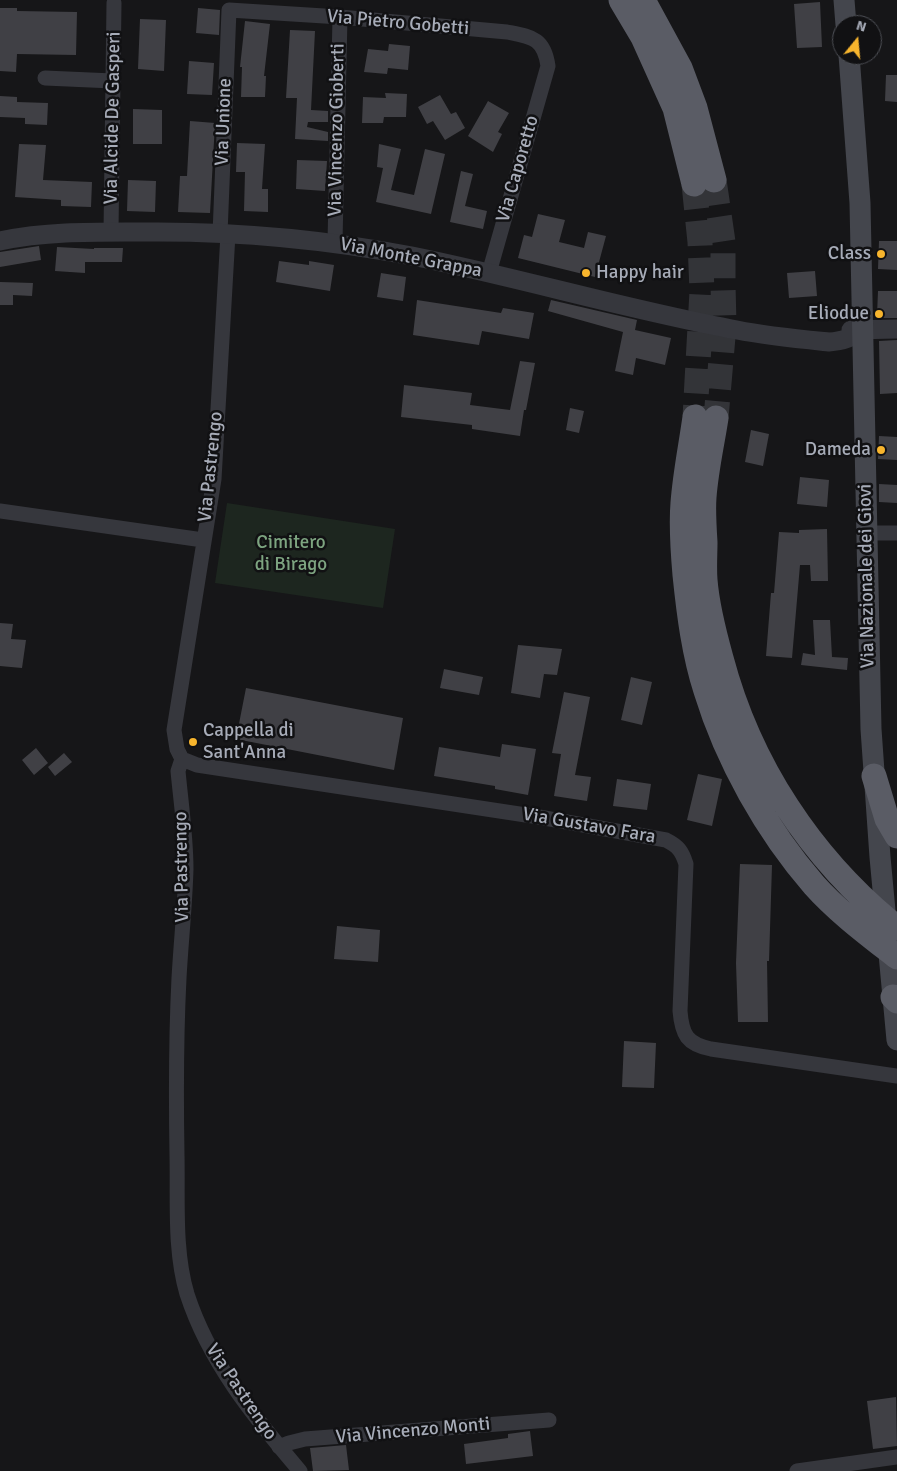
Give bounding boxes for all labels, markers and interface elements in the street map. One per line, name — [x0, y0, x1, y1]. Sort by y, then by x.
street label: Via Pietro Gobetti — [326, 5, 470, 41]
north arrow — [832, 15, 882, 65]
text: N — [854, 17, 868, 36]
street label: Via Alcide De Gasperi — [100, 31, 126, 205]
street label: Via Vincenzo Gioberti — [324, 43, 350, 217]
street label: Via Unione — [211, 78, 237, 166]
street label: Via Caporetto — [492, 113, 544, 225]
street label: Via Monte Grappa — [338, 233, 484, 283]
place label: Class — [828, 243, 871, 265]
marker: Class — [875, 248, 887, 260]
place label: Happy hair — [596, 262, 684, 284]
marker: Happy hair — [580, 267, 592, 279]
place label: Eliodue — [808, 303, 869, 325]
marker: Eliodue — [873, 308, 885, 320]
street label: Via Pastrengo — [194, 410, 228, 524]
place label: Dameda — [805, 439, 871, 461]
marker: Dameda — [875, 444, 887, 456]
street label: Via Nazionale dei Giovi — [854, 484, 880, 668]
park label: Cimitero di Birago — [255, 532, 327, 576]
place label: Cappella di Sant'Anna — [203, 720, 294, 764]
marker: Cappella di Sant'Anna — [187, 736, 199, 748]
street label: Via Gustavo Fara — [521, 803, 657, 849]
street label: Via Pastrengo — [170, 811, 194, 923]
street label: Via Pastrengo — [200, 1340, 282, 1444]
street label: Via Vincenzo Monti — [335, 1413, 491, 1449]

